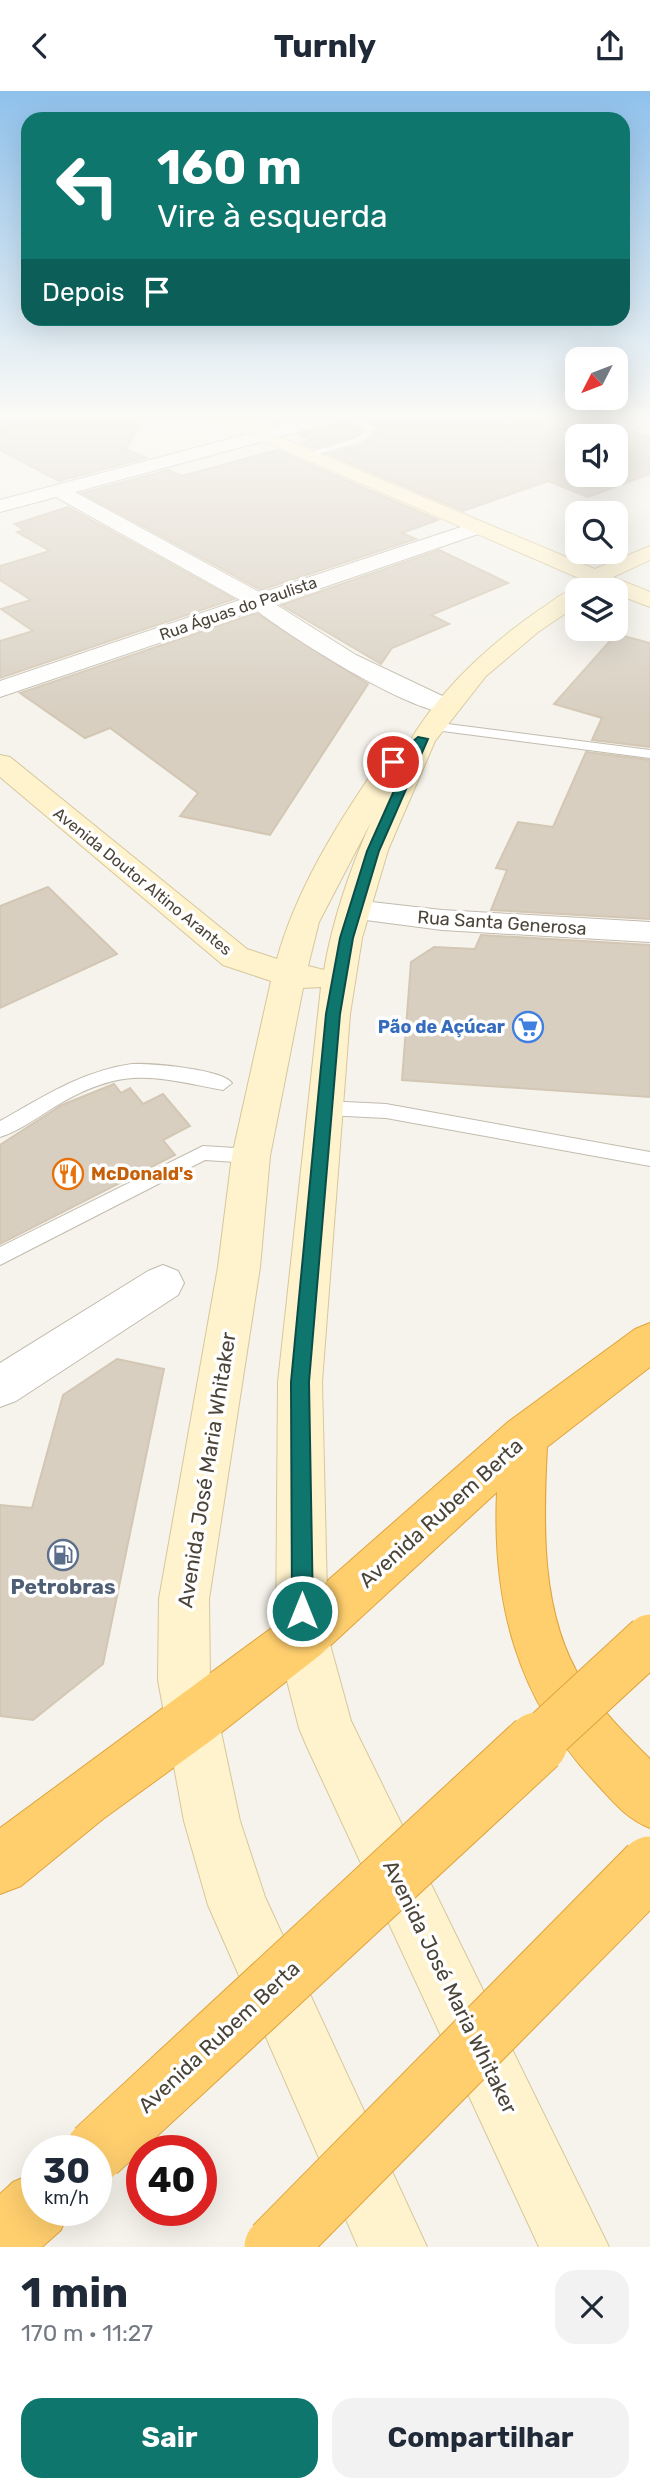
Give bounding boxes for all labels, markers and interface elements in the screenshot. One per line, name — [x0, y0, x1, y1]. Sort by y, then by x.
icon: back — [21, 27, 59, 65]
text: Turnly — [274, 27, 376, 65]
icon: share — [591, 27, 629, 65]
text: 160 m — [157, 138, 302, 196]
icon: left — [42, 140, 133, 231]
text: Vire à esquerda — [157, 197, 388, 235]
icon: arrive — [138, 273, 176, 311]
text: Depois — [42, 277, 124, 308]
north arrow — [565, 347, 628, 409]
map controls — [565, 347, 628, 641]
button: sound — [565, 424, 628, 487]
button: search — [565, 501, 628, 564]
street label: Rua Águas do Paulista — [157, 573, 319, 644]
button: layers — [565, 578, 628, 641]
pin — [363, 732, 423, 792]
icon: arrive — [374, 743, 412, 781]
street label: Avenida Doutor Altino Arantes — [50, 804, 236, 959]
street label: Rua Santa Generosa — [417, 906, 587, 940]
supermarket icon: Pão de Açúcar — [511, 1010, 545, 1044]
place label: Pão de Açúcar — [378, 1016, 505, 1038]
restaurant icon: McDonald's — [51, 1157, 85, 1191]
place label: McDonald's — [91, 1163, 193, 1185]
street label: Avenida José Maria Whitaker — [172, 1330, 241, 1610]
street label: Avenida Rubem Berta — [354, 1433, 528, 1593]
fuel station icon: Petrobras — [46, 1538, 80, 1572]
place label: Petrobras — [10, 1574, 116, 1599]
position arrow — [265, 1574, 339, 1648]
street label: Avenida José Maria Whitaker — [378, 1856, 523, 2118]
street label: Avenida Rubem Berta — [133, 1955, 305, 2118]
speed limit sign: 40 — [126, 2135, 217, 2226]
text: 30 — [43, 2150, 90, 2192]
text: km/h — [44, 2187, 89, 2209]
text: 1 min — [21, 2268, 128, 2318]
button: close — [555, 2270, 629, 2344]
text: 170 m · 11:27 — [21, 2319, 153, 2347]
button: Sair — [21, 2398, 318, 2478]
button: Compartilhar — [332, 2398, 629, 2478]

